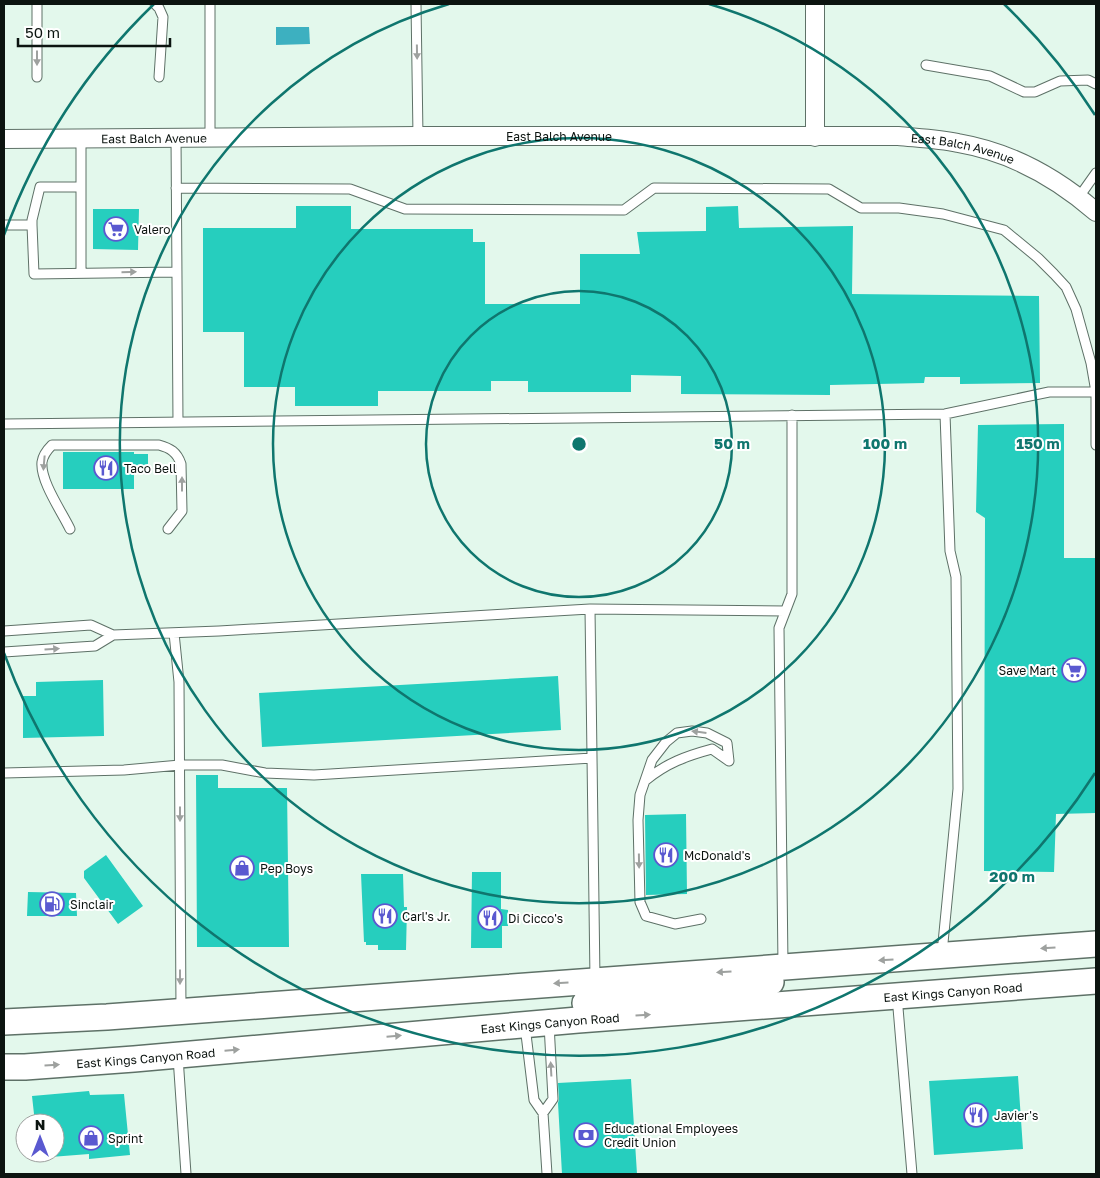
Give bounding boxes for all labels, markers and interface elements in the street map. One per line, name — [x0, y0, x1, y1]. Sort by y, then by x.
scale bar — [18, 15, 170, 47]
text: 50 m — [25, 23, 60, 41]
one-way arrow — [413, 45, 421, 61]
one-way arrow — [33, 50, 41, 66]
street label: East Balch Avenue — [506, 129, 612, 144]
street label: East Balch Avenue — [101, 130, 207, 146]
street label: East Balch Avenue — [910, 130, 1017, 167]
supermarket icon: Valero — [103, 216, 129, 242]
place label: Valero — [134, 222, 171, 237]
one-way arrow — [121, 268, 137, 276]
text: 50 m — [714, 434, 750, 452]
text: 100 m — [863, 434, 907, 452]
text: 150 m — [1016, 434, 1060, 452]
centre of rings — [570, 435, 588, 453]
one-way arrow — [40, 455, 48, 471]
restaurant icon: Taco Bell — [93, 455, 119, 481]
place label: Taco Bell — [124, 461, 177, 476]
one-way arrow — [178, 476, 186, 492]
one-way arrow — [45, 645, 61, 653]
supermarket icon: Save Mart — [1061, 657, 1087, 683]
place label: Save Mart — [999, 663, 1056, 678]
one-way arrow — [691, 728, 707, 736]
one-way arrow — [176, 806, 184, 822]
restaurant icon: McDonald's — [653, 842, 679, 868]
place label: McDonald's — [684, 848, 751, 863]
one-way arrow — [635, 854, 643, 870]
shop icon: Pep Boys — [229, 855, 255, 881]
place label: Pep Boys — [260, 861, 313, 876]
text: 200 m — [989, 867, 1035, 885]
fuel station icon: Sinclair — [39, 891, 65, 917]
place label: Sinclair — [70, 897, 114, 912]
restaurant icon: Carl's Jr. — [372, 903, 398, 929]
restaurant icon: Di Cicco's — [477, 905, 503, 931]
place label: Carl's Jr. — [402, 909, 450, 924]
place label: Di Cicco's — [508, 911, 563, 926]
one-way arrow — [1039, 944, 1055, 952]
one-way arrow — [877, 956, 893, 964]
one-way arrow — [715, 968, 731, 976]
one-way arrow — [176, 969, 184, 985]
street label: East Kings Canyon Road — [883, 979, 1023, 1004]
one-way arrow — [553, 980, 569, 988]
street label: East Kings Canyon Road — [480, 1009, 620, 1036]
one-way arrow — [635, 1011, 651, 1019]
one-way arrow — [386, 1032, 402, 1040]
street label: East Kings Canyon Road — [76, 1044, 216, 1071]
one-way arrow — [224, 1046, 240, 1054]
one-way arrow — [45, 1061, 61, 1069]
one-way arrow — [547, 1061, 555, 1077]
restaurant icon: Javier's — [963, 1102, 989, 1128]
place label: Javier's — [994, 1108, 1038, 1123]
north arrow — [15, 1113, 65, 1163]
text: N — [35, 1116, 45, 1133]
place label: Educational Employees Credit Union — [604, 1121, 738, 1150]
bank icon: Educational Employees Credit Union — [573, 1122, 599, 1148]
shop icon: Sprint — [78, 1125, 104, 1151]
place label: Sprint — [108, 1131, 143, 1146]

